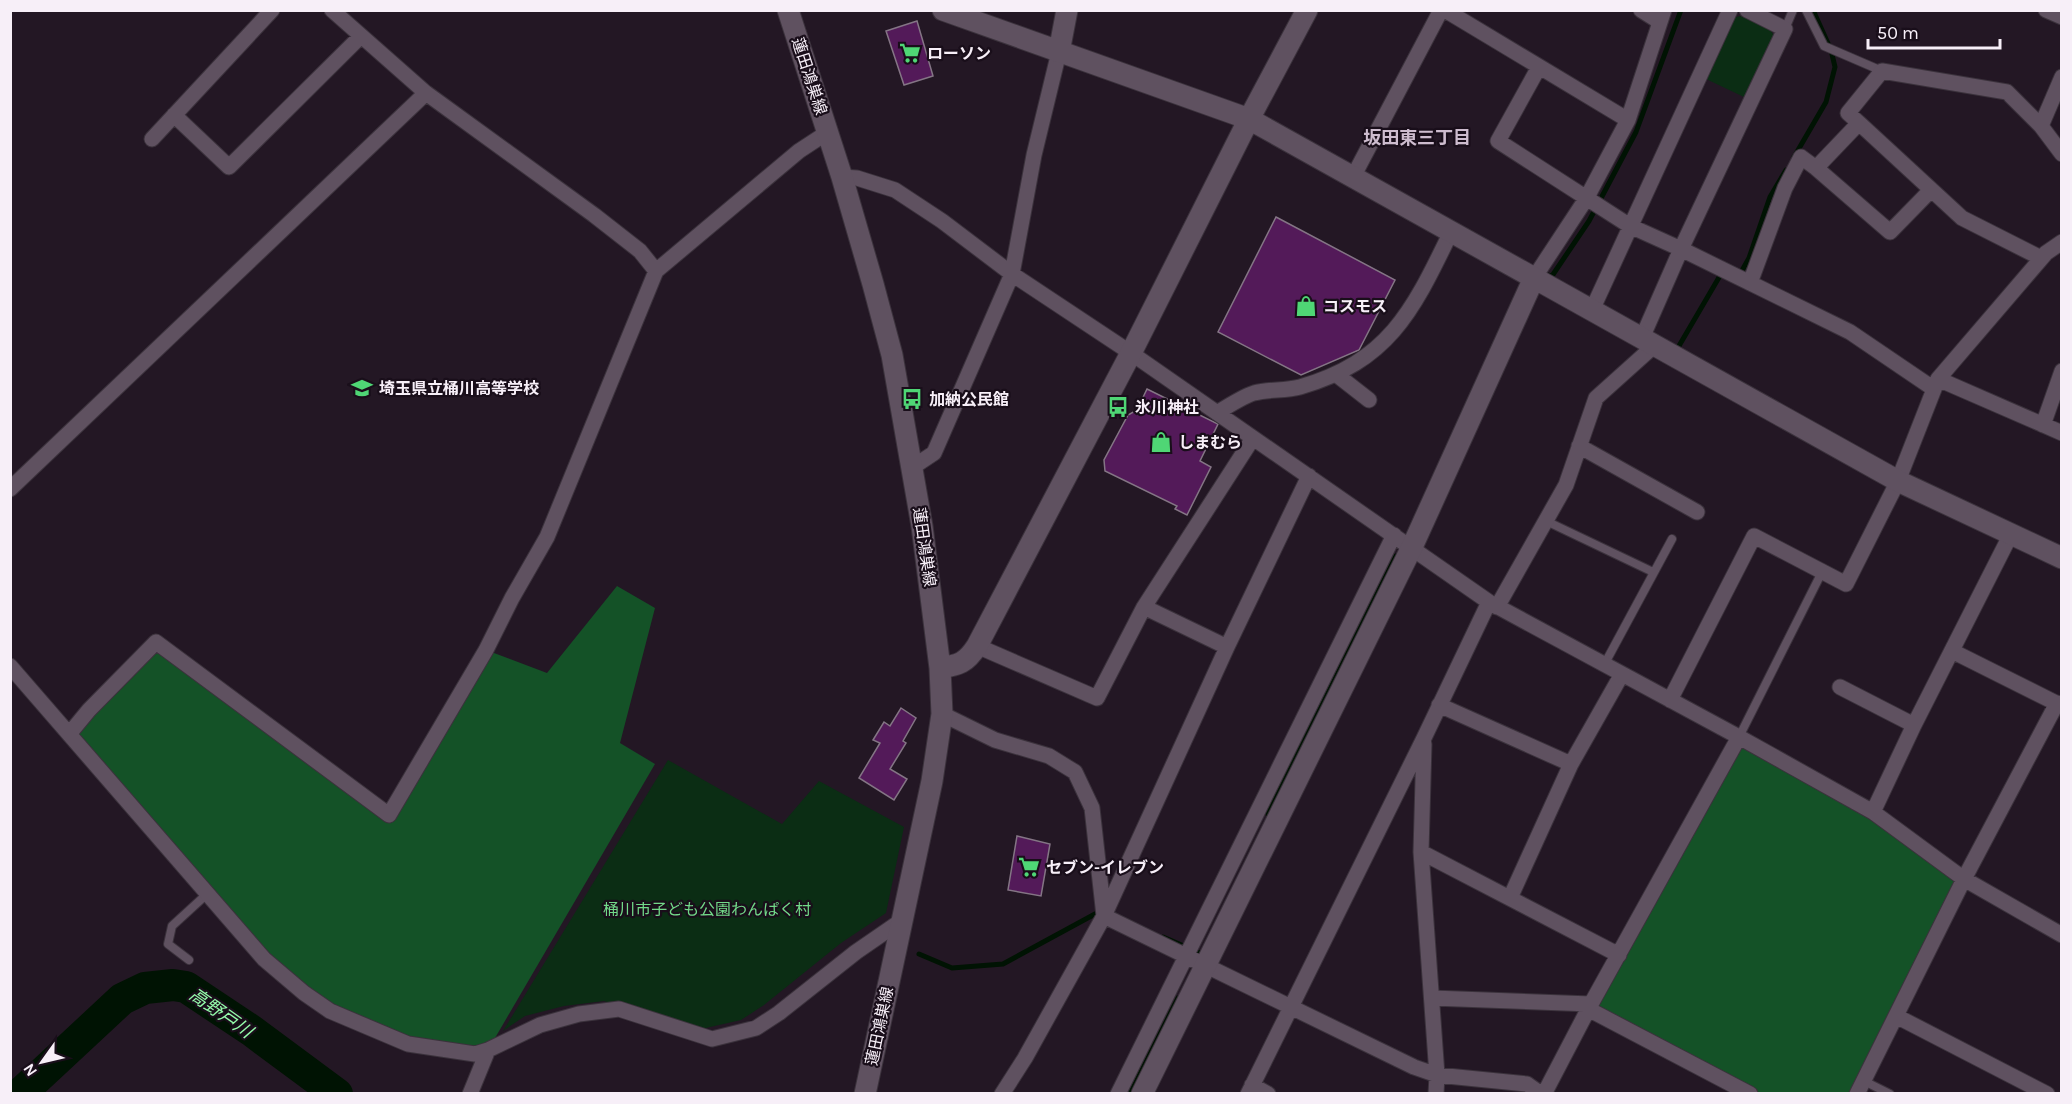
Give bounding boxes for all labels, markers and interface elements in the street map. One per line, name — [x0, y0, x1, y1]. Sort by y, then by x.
scale bar — [1868, 12, 2000, 50]
text: 50 m — [1877, 22, 1919, 44]
street label: 蓮田鴻巣線 — [788, 35, 831, 117]
supermarket icon: ローソン — [898, 41, 922, 65]
place label: ローソン — [927, 44, 991, 63]
district label: 坂田東三丁目 — [1363, 127, 1471, 149]
shop icon: コスモス — [1294, 294, 1318, 318]
place label: コスモス — [1323, 297, 1387, 316]
school or university icon: 埼玉県立桶川高等学校 — [350, 376, 374, 400]
place label: 埼玉県立桶川高等学校 — [379, 379, 539, 398]
bus stop icon: 加納公民館 — [900, 387, 924, 411]
place label: 加納公民館 — [929, 390, 1009, 409]
bus stop icon: 氷川神社 — [1106, 395, 1130, 419]
place label: 氷川神社 — [1135, 398, 1199, 417]
shop icon: しまむら — [1149, 430, 1173, 454]
place label: しまむら — [1178, 433, 1242, 452]
street label: 蓮田鴻巣線 — [910, 506, 939, 588]
supermarket icon: セブン-イレブン — [1017, 855, 1041, 879]
place label: セブン-イレブン — [1046, 858, 1164, 877]
park label: 桶川市子ども公園わんぱく村 — [603, 900, 811, 919]
water label: 高野戸川 — [185, 983, 258, 1044]
street label: 蓮田鴻巣線 — [862, 985, 897, 1067]
north arrow — [12, 1032, 72, 1092]
text: N — [19, 1060, 41, 1080]

